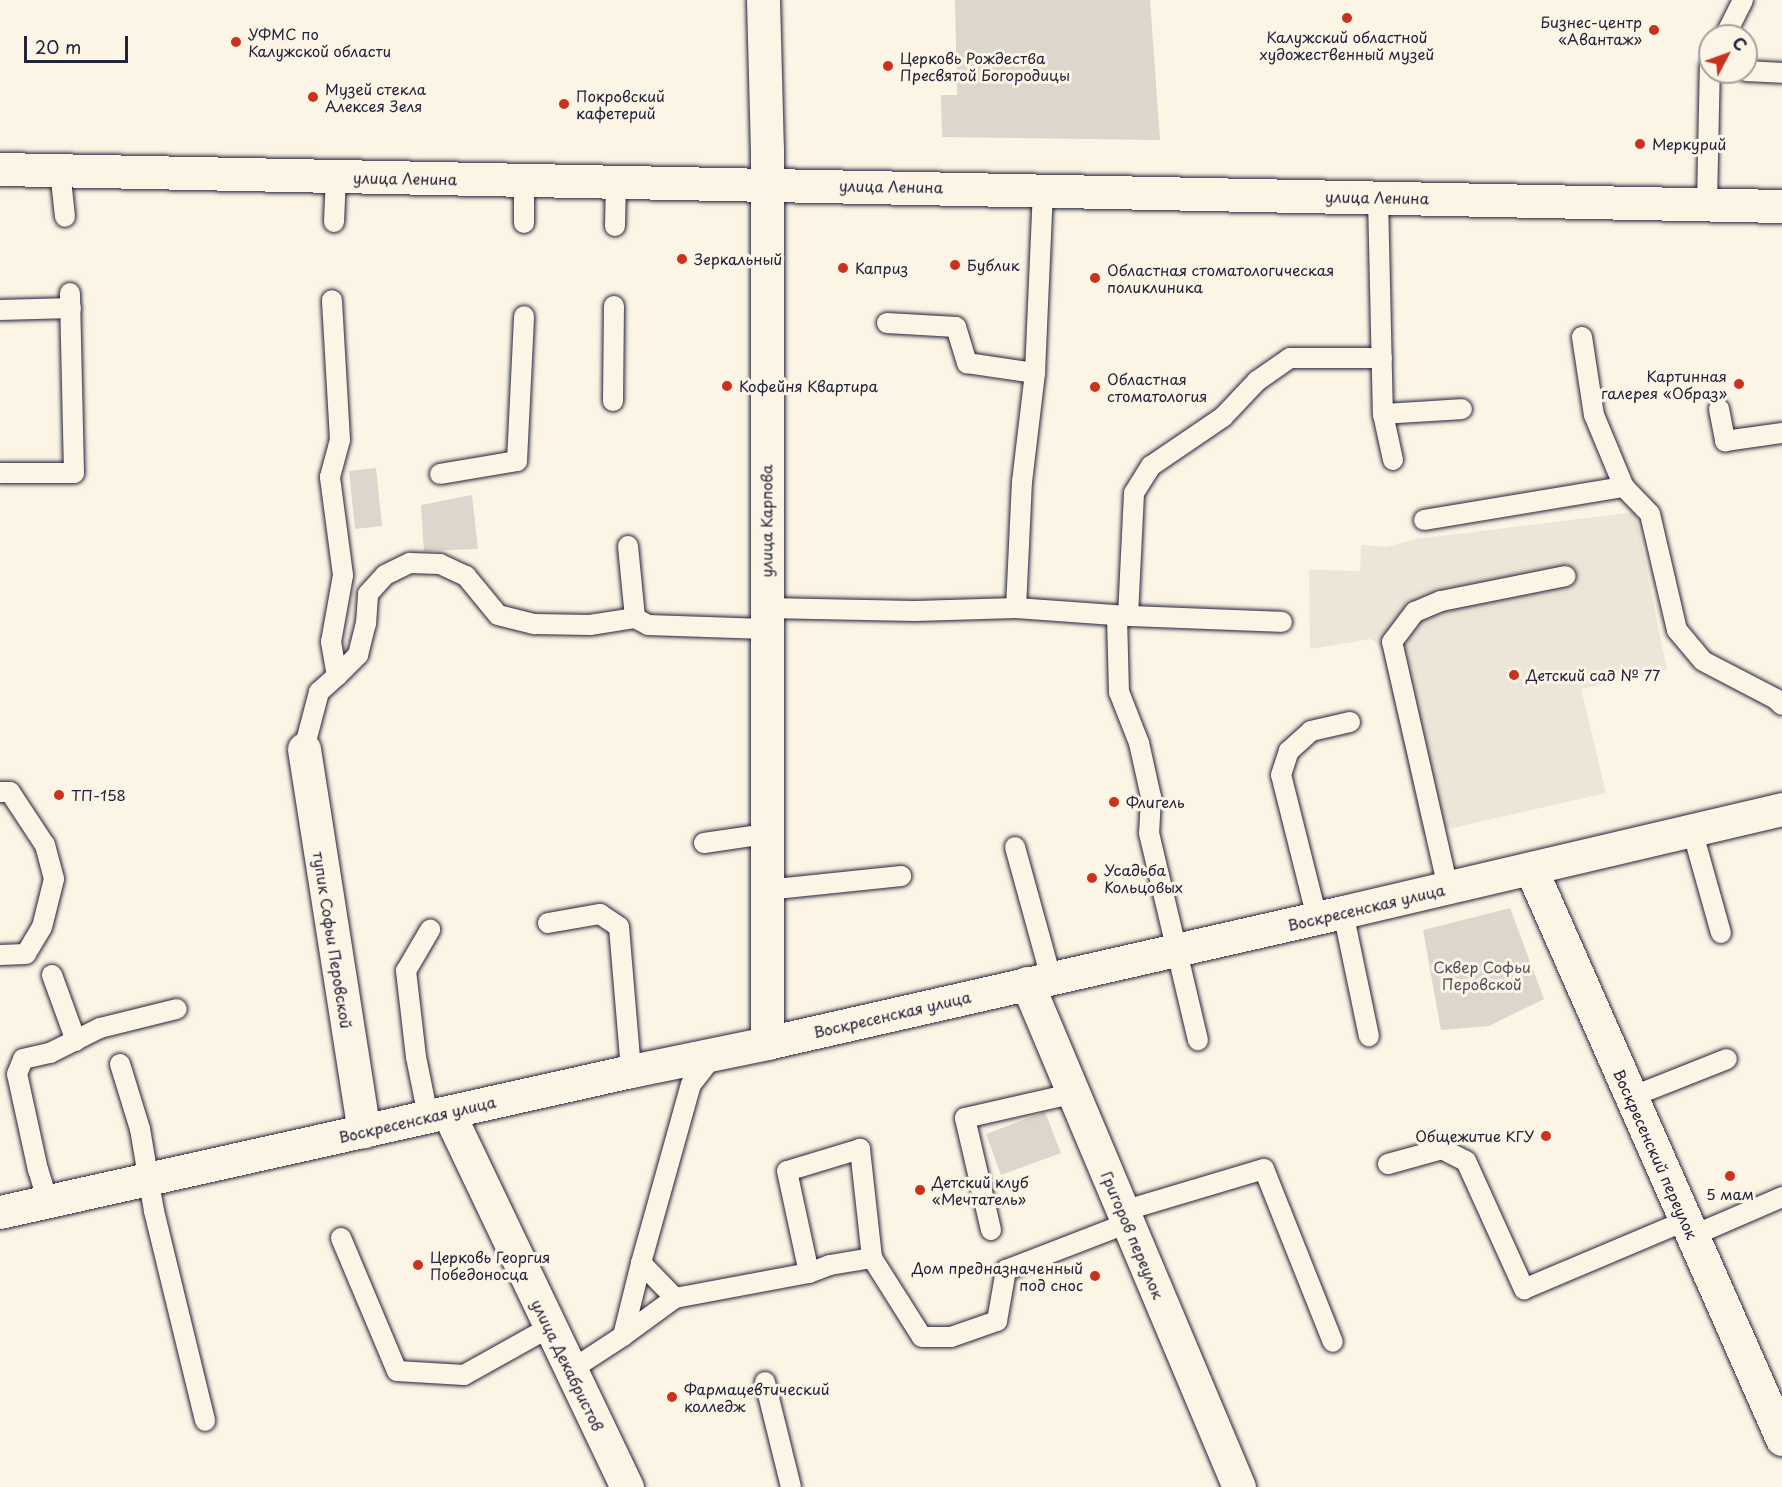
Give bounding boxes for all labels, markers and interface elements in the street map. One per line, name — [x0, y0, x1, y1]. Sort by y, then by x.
marker: Калужский областной художественный музей — [1340, 11, 1354, 25]
place label: Бизнес-центр «Авантаж» — [1540, 12, 1642, 47]
marker: Бизнес-центр «Авантаж» — [1647, 23, 1661, 37]
scale bar — [27, 24, 130, 62]
place label: УФМС по Калужской области — [248, 24, 391, 59]
north arrow — [1698, 24, 1758, 84]
place label: Калужский областной художественный музей — [1260, 27, 1434, 62]
text: С — [1727, 31, 1753, 56]
text: 20 m — [35, 33, 81, 60]
marker: УФМС по Калужской области — [229, 35, 243, 49]
place label: Церковь Рождества Пресвятой Богородицы — [900, 48, 1070, 83]
marker: Церковь Рождества Пресвятой Богородицы — [881, 59, 895, 73]
place label: Музей стекла Алексея Зеля — [325, 79, 427, 114]
place label: Покровский кафетерий — [576, 86, 665, 121]
marker: Музей стекла Алексея Зеля — [306, 90, 320, 104]
marker: Покровский кафетерий — [557, 97, 571, 111]
place label: Меркурий — [1652, 135, 1726, 153]
marker: Меркурий — [1633, 137, 1647, 151]
street label: улица Ленина — [352, 168, 458, 188]
street label: улица Ленина — [838, 176, 944, 196]
street label: улица Ленина — [1324, 187, 1430, 207]
place label: Зеркальный — [694, 250, 782, 268]
marker: Зеркальный — [675, 252, 689, 266]
place label: Бублик — [967, 256, 1020, 274]
marker: Бублик — [948, 258, 962, 272]
place label: Каприз — [855, 259, 908, 277]
place label: Областная стоматологическая поликлиника — [1107, 260, 1334, 295]
marker: Каприз — [836, 261, 850, 275]
marker: Областная стоматологическая поликлиника — [1088, 271, 1102, 285]
place label: Картинная галерея «Образ» — [1601, 366, 1727, 401]
place label: Областная стоматология — [1107, 369, 1207, 404]
place label: Кофейня Квартира — [739, 377, 879, 395]
marker: Картинная галерея «Образ» — [1732, 377, 1746, 391]
marker: Кофейня Квартира — [720, 379, 734, 393]
marker: Областная стоматология — [1088, 380, 1102, 394]
street label: улица Карпова — [757, 464, 775, 578]
place label: Детский сад № 77 — [1526, 666, 1661, 684]
marker: Детский сад № 77 — [1507, 668, 1521, 682]
place label: ТП-158 — [71, 786, 126, 804]
marker: ТП-158 — [52, 788, 66, 802]
place label: Флигель — [1126, 793, 1185, 811]
marker: Флигель — [1107, 795, 1121, 809]
street label: тупик Софьи Перовской — [310, 850, 356, 1030]
place label: Усадьба Кольцовых — [1104, 860, 1183, 895]
marker: Усадьба Кольцовых — [1085, 871, 1099, 885]
street label: Воскресенская улица — [1285, 880, 1447, 934]
park label: Сквер Софьи Перовской — [1433, 957, 1531, 992]
street label: Воскресенская улица — [811, 987, 973, 1041]
street label: Воскресенский переулок — [1610, 1066, 1702, 1242]
street label: Воскресенская улица — [336, 1092, 498, 1146]
place label: Общежитие КГУ — [1415, 1127, 1534, 1145]
marker: Общежитие КГУ — [1539, 1129, 1553, 1143]
street label: Григоров переулок — [1098, 1168, 1168, 1302]
marker: 5 мам — [1723, 1169, 1737, 1183]
place label: Детский клуб «Мечтатель» — [932, 1172, 1030, 1207]
marker: Детский клуб «Мечтатель» — [913, 1183, 927, 1197]
place label: 5 мам — [1706, 1185, 1754, 1203]
place label: Церковь Георгия Победоносца — [430, 1247, 551, 1282]
marker: Церковь Георгия Победоносца — [411, 1258, 425, 1272]
place label: Дом предназначенный под снос — [911, 1258, 1083, 1293]
marker: Дом предназначенный под снос — [1088, 1269, 1102, 1283]
street label: улица Декабристов — [528, 1296, 608, 1434]
place label: Фармацевтический колледж — [684, 1379, 830, 1414]
marker: Фармацевтический колледж — [665, 1390, 679, 1404]

